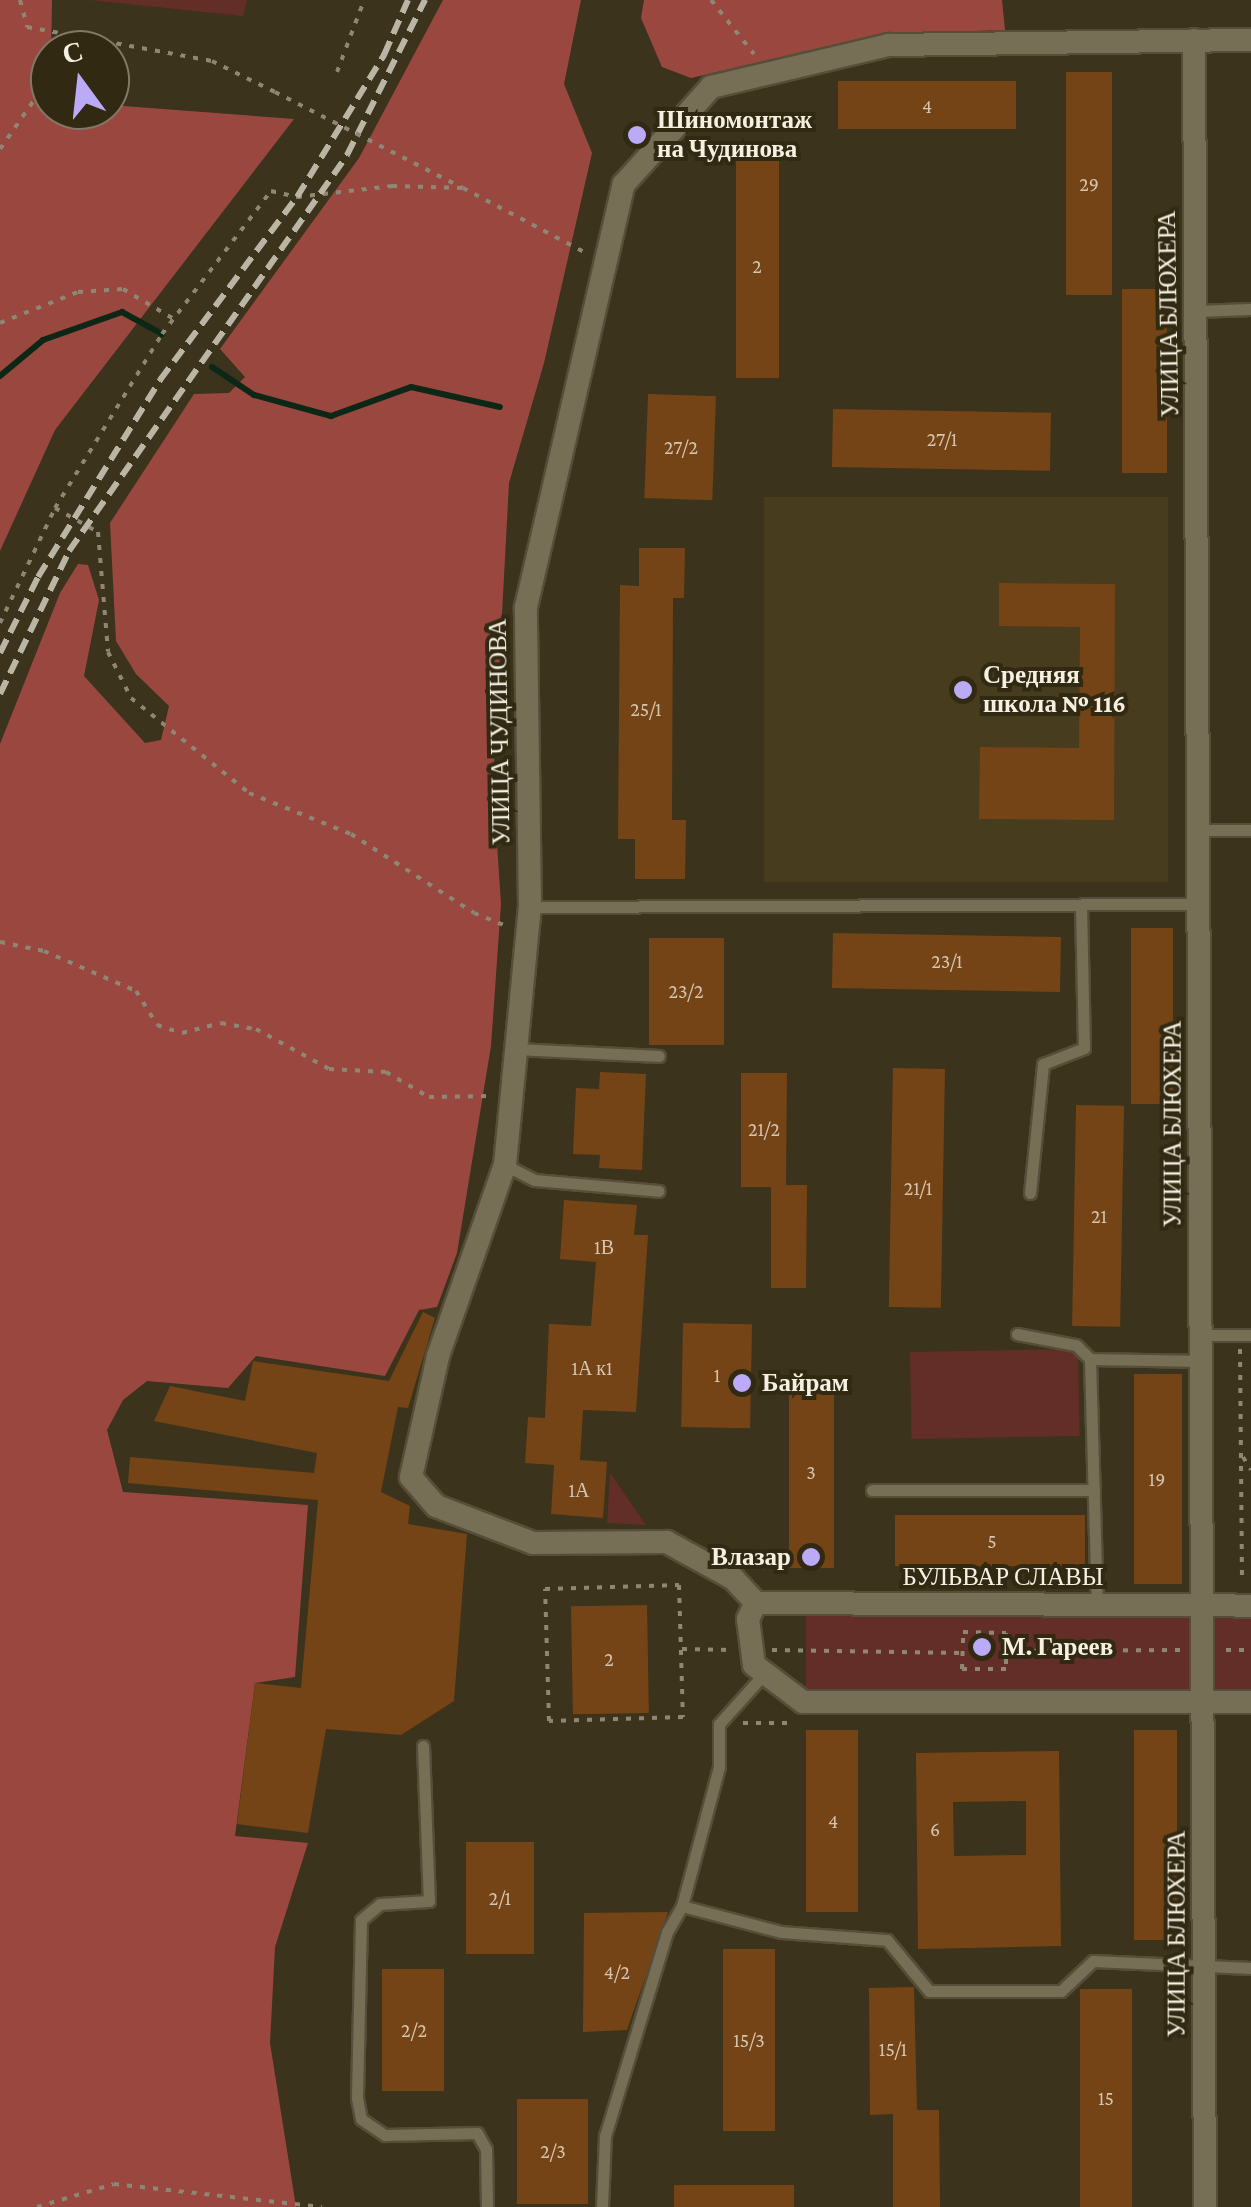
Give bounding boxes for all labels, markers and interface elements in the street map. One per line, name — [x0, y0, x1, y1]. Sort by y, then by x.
north arrow — [30, 30, 130, 130]
text: С — [59, 35, 86, 70]
house number: 4 — [922, 94, 932, 118]
place label: Шиномонтаж на Чудинова — [657, 106, 812, 165]
marker: Шиномонтаж на Чудинова — [626, 124, 648, 146]
house number: 29 — [1079, 172, 1099, 196]
street label: УЛИЦА БЛЮХЕРА — [1152, 210, 1186, 418]
house number: 2 — [752, 254, 762, 278]
house number: 27/1 — [927, 427, 957, 451]
house number: 27/2 — [664, 435, 698, 459]
street label: УЛИЦА ЧУДИНОВА — [483, 619, 517, 845]
place label: Средняя школа № 116 — [983, 661, 1126, 720]
marker: Средняя школа № 116 — [952, 679, 974, 701]
house number: 25/1 — [630, 697, 662, 721]
house number: 23/1 — [931, 949, 963, 973]
house number: 23/2 — [669, 979, 703, 1003]
street label: УЛИЦА БЛЮХЕРА — [1158, 1021, 1188, 1227]
house number: 21/2 — [748, 1117, 780, 1141]
house number: 21/1 — [904, 1176, 932, 1200]
house number: 21 — [1091, 1204, 1107, 1228]
house number: 1В — [594, 1235, 614, 1259]
house number: 1А к1 — [571, 1356, 613, 1380]
house number: 1 — [714, 1363, 720, 1387]
place label: Байрам — [762, 1368, 849, 1398]
marker: Байрам — [731, 1372, 753, 1394]
house number: 3 — [806, 1460, 816, 1484]
house number: 19 — [1149, 1467, 1165, 1491]
house number: 1А — [568, 1478, 590, 1502]
house number: 5 — [987, 1529, 997, 1553]
place label: Влазар — [711, 1542, 791, 1572]
marker: Влазар — [800, 1546, 822, 1568]
street label: БУЛЬВАР СЛАВЫ — [903, 1562, 1103, 1592]
place label: М. Гареев — [1002, 1632, 1113, 1662]
marker: М. Гареев — [971, 1636, 993, 1658]
house number: 2 — [604, 1647, 614, 1671]
house number: 4 — [828, 1809, 838, 1833]
house number: 6 — [930, 1817, 940, 1841]
street label: УЛИЦА БЛЮХЕРА — [1162, 1831, 1192, 2037]
house number: 2/1 — [489, 1886, 511, 1910]
house number: 4/2 — [604, 1960, 630, 1984]
house number: 2/2 — [401, 2018, 427, 2042]
house number: 15/3 — [733, 2028, 765, 2052]
house number: 15/1 — [879, 2037, 907, 2061]
house number: 15 — [1098, 2086, 1114, 2110]
house number: 2/3 — [540, 2139, 566, 2163]

